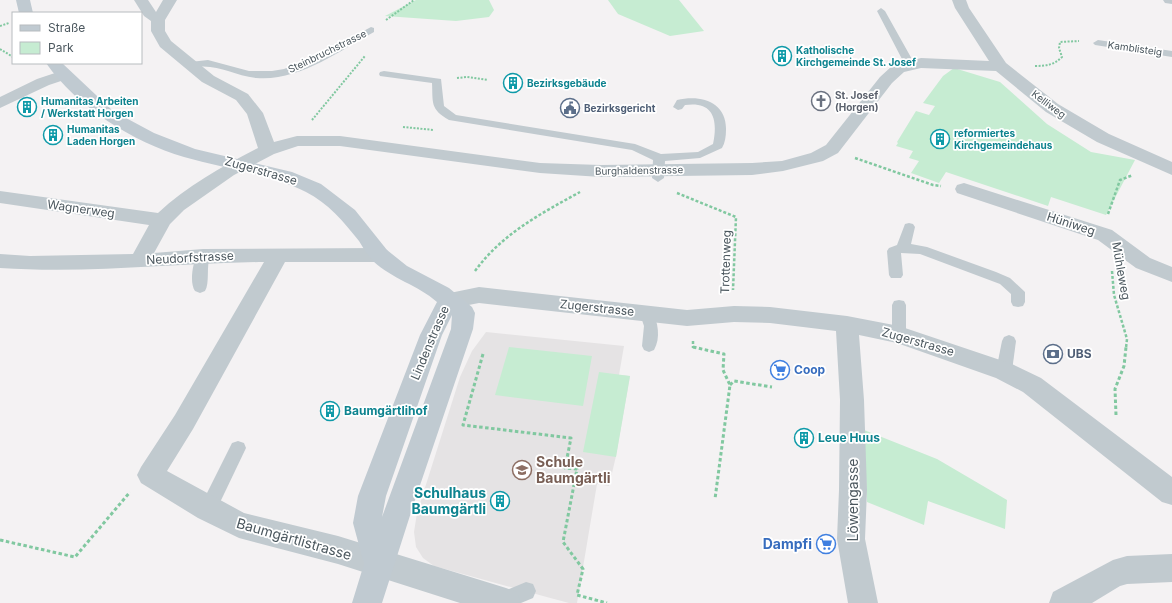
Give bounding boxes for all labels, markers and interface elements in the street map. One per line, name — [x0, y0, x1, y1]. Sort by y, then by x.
legend — [12, 12, 142, 64]
text: Straße — [48, 20, 85, 35]
street label: Steinbruchstrasse — [286, 27, 368, 75]
street label: Kamblisteig — [1107, 38, 1163, 58]
text: Park — [48, 40, 74, 55]
place label: Katholische Kirchgemeinde St. Josef — [796, 44, 916, 69]
building icon: Katholische Kirchgemeinde St. Josef — [771, 45, 793, 67]
building icon: Bezirksgebäude — [502, 72, 524, 94]
place label: Bezirksgebäude — [527, 77, 606, 90]
street label: Kelliweg — [1030, 87, 1068, 121]
place label: St. Josef (Horgen) — [835, 89, 878, 114]
church icon: St. Josef (Horgen) — [810, 90, 832, 112]
place label: Humanitas Arbeiten / Werkstatt Horgen — [41, 95, 138, 120]
building icon: Humanitas Arbeiten / Werkstatt Horgen — [16, 96, 38, 118]
public building icon: Bezirksgericht — [559, 97, 581, 119]
place label: Bezirksgericht — [584, 102, 656, 115]
place label: Humanitas Laden Horgen — [67, 123, 135, 148]
building icon: Humanitas Laden Horgen — [42, 124, 64, 146]
place label: reformiertes Kirchgemeindehaus — [954, 127, 1053, 152]
building icon: reformiertes Kirchgemeindehaus — [929, 128, 951, 150]
street label: Zugerstrasse — [223, 153, 299, 188]
street label: Burghaldenstrasse — [595, 163, 683, 177]
street label: Wagnerweg — [46, 196, 116, 221]
street label: Hüniweg — [1045, 209, 1097, 238]
street label: Trottenweg — [717, 230, 734, 294]
street label: Mühleweg — [1109, 241, 1134, 301]
street label: Neudorfstrasse — [146, 248, 234, 267]
street label: Zugerstrasse — [559, 296, 635, 319]
street label: Lindenstrasse — [407, 303, 452, 382]
street label: Zugerstrasse — [880, 324, 956, 359]
bank icon: UBS — [1042, 343, 1064, 365]
place label: UBS — [1067, 346, 1092, 361]
supermarket icon: Coop — [769, 359, 791, 381]
place label: Coop — [794, 362, 826, 377]
building icon: Baumgärtlihof — [319, 400, 341, 422]
place label: Baumgärtlihof — [344, 403, 428, 418]
building icon: Leue Huus — [793, 427, 815, 449]
place label: Leue Huus — [818, 430, 880, 445]
place label: Schule Baumgärtli — [536, 453, 611, 486]
street label: Löwengasse — [844, 458, 861, 542]
school or university icon: Schule Baumgärtli — [511, 459, 533, 481]
place label: Schulhaus Baumgärtli — [411, 484, 486, 517]
building icon: Schulhaus Baumgärtli — [489, 490, 511, 512]
street label: Baumgärtlistrasse — [235, 514, 354, 563]
supermarket icon: Dampfi — [815, 533, 837, 555]
place label: Dampfi — [763, 535, 812, 552]

